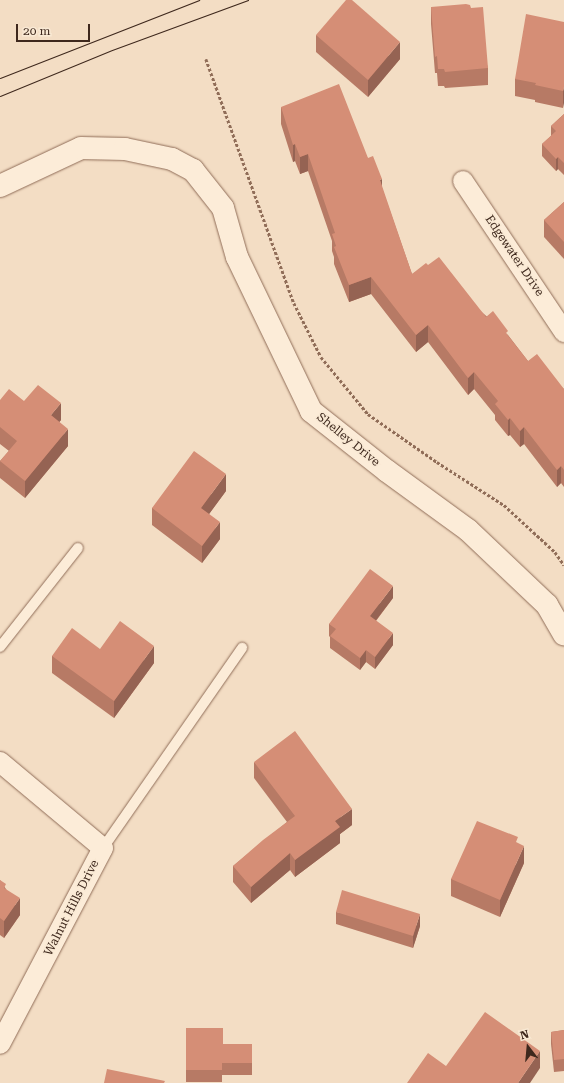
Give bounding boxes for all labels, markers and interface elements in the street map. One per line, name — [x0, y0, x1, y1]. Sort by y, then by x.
scale bar — [18, 16, 92, 42]
text: 20 m — [23, 24, 50, 38]
street label: Edgewater Drive — [482, 213, 546, 299]
street label: Shelley Drive — [314, 410, 382, 470]
street label: Walnut Hills Drive — [42, 858, 102, 958]
north arrow — [508, 1027, 548, 1067]
text: N — [519, 1028, 530, 1042]

